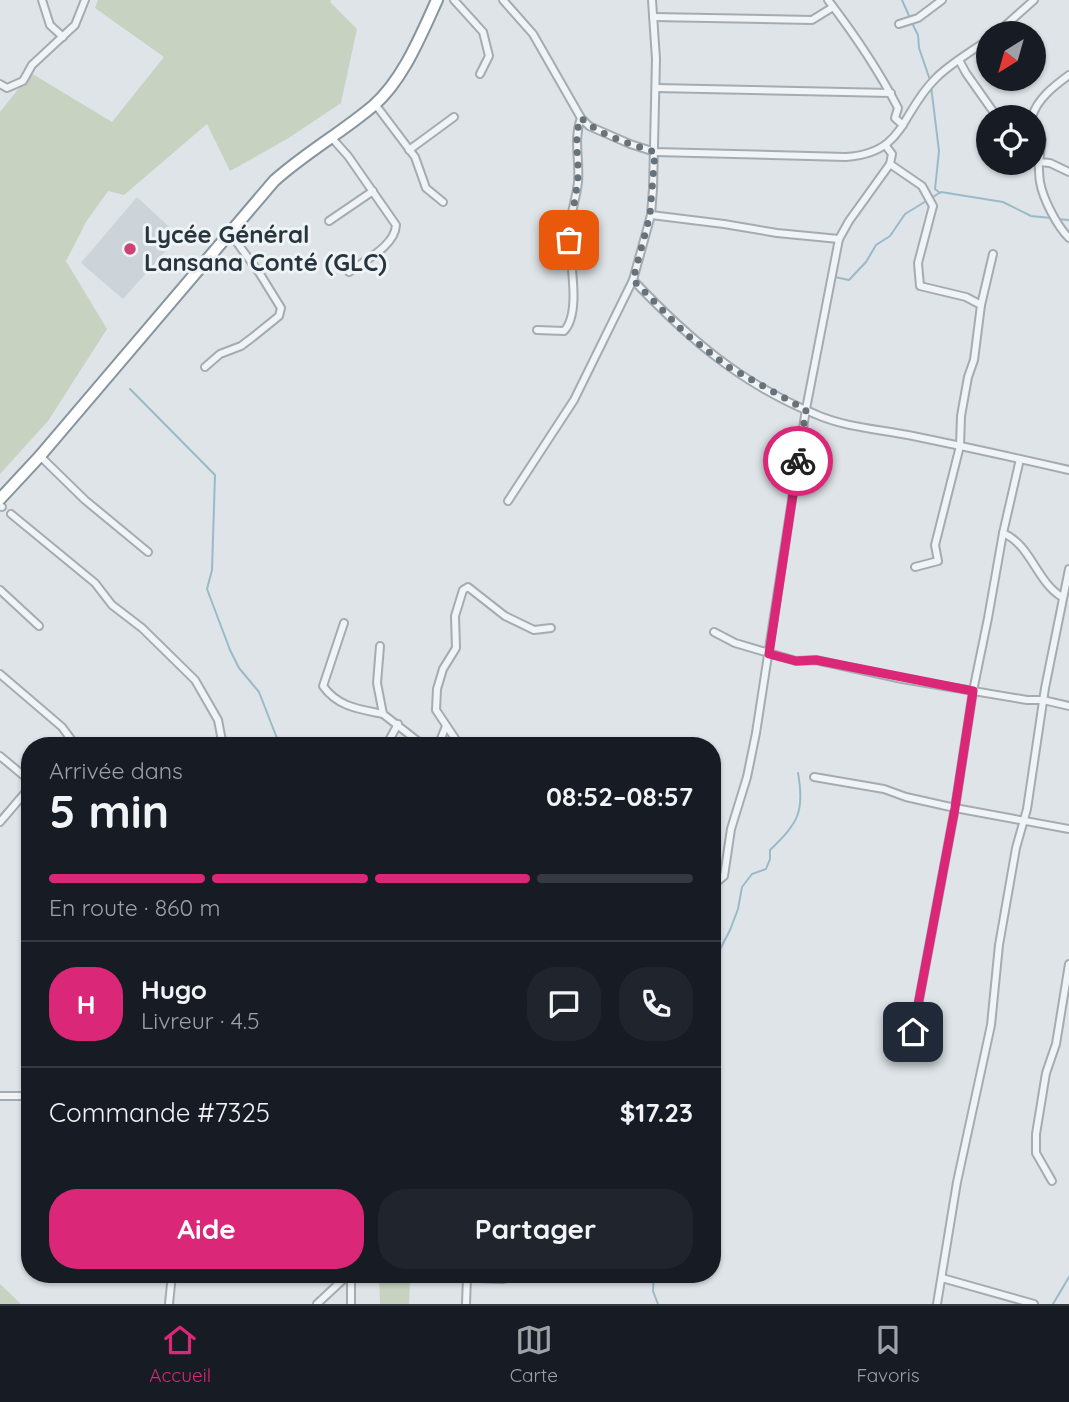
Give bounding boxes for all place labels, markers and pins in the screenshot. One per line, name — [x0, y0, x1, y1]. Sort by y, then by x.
pin — [539, 210, 599, 270]
place label: Lycée Général Lansana Conté (GLC) — [144, 219, 387, 277]
marker: Lycée Général Lansana Conté (GLC) — [122, 241, 138, 257]
pin — [883, 1002, 943, 1062]

